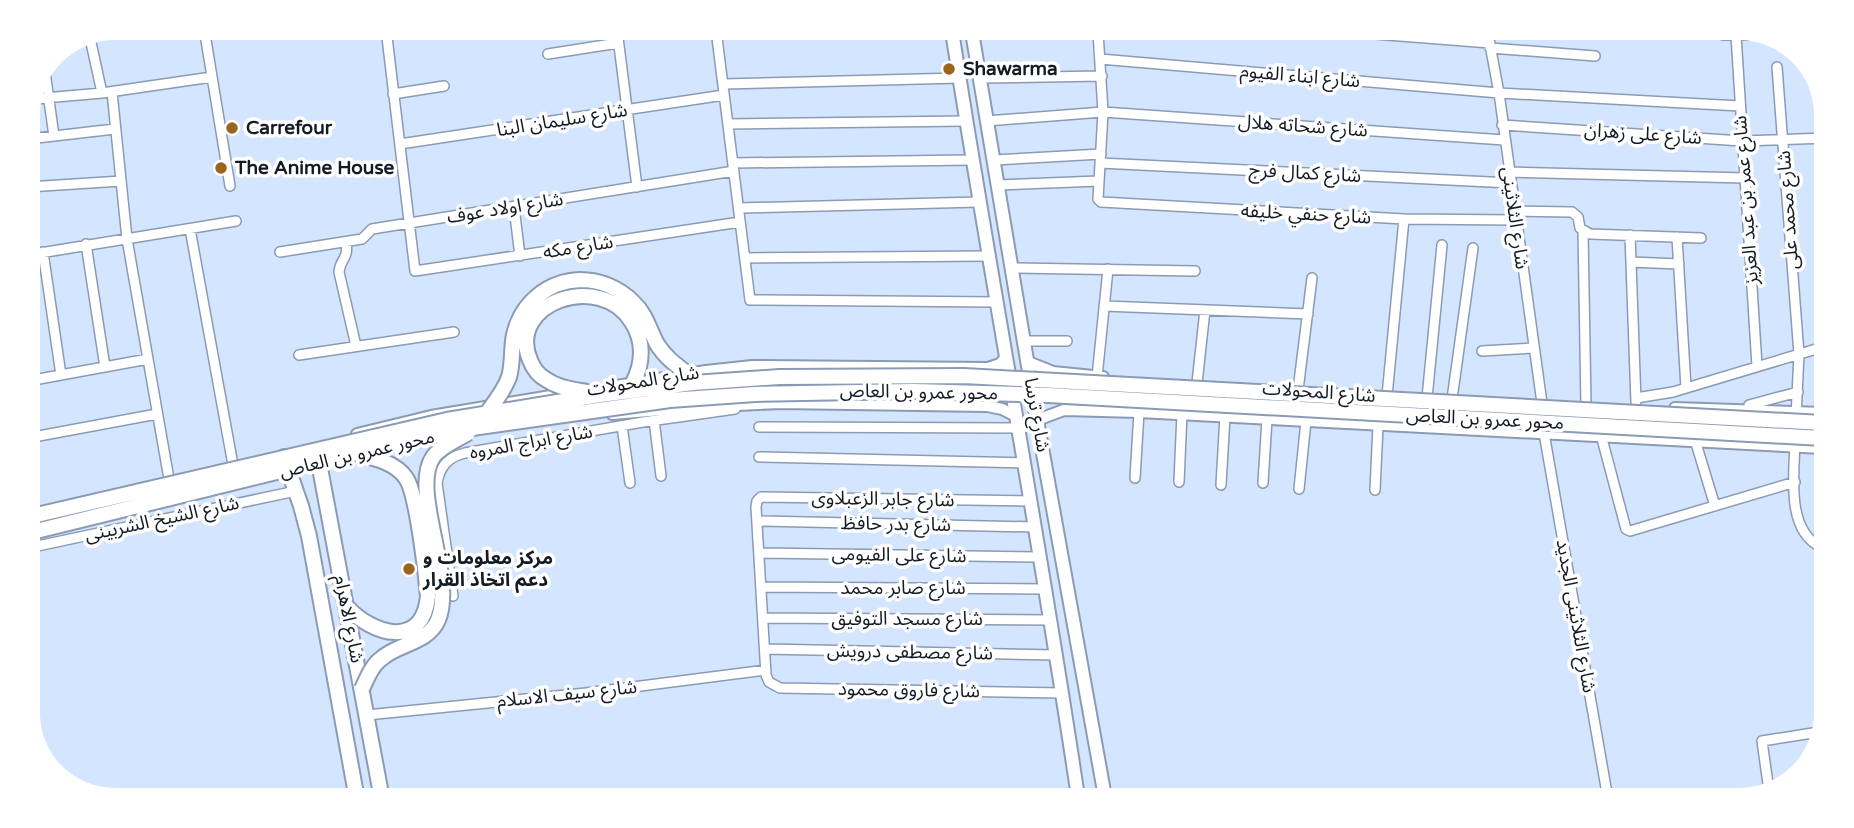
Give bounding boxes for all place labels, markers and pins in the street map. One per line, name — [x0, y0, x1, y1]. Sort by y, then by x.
place label: Shawarma — [963, 58, 1058, 80]
marker: Shawarma — [941, 61, 957, 77]
place label: Carrefour — [246, 117, 333, 139]
marker: Carrefour — [224, 120, 240, 136]
place label: The Anime House — [234, 157, 395, 179]
marker: The Anime House — [213, 160, 229, 176]
place label: مركز معلومات و دعم اتخاذ القرار — [422, 547, 553, 594]
marker: مركز معلومات و دعم اتخاذ القرار — [401, 561, 417, 577]

